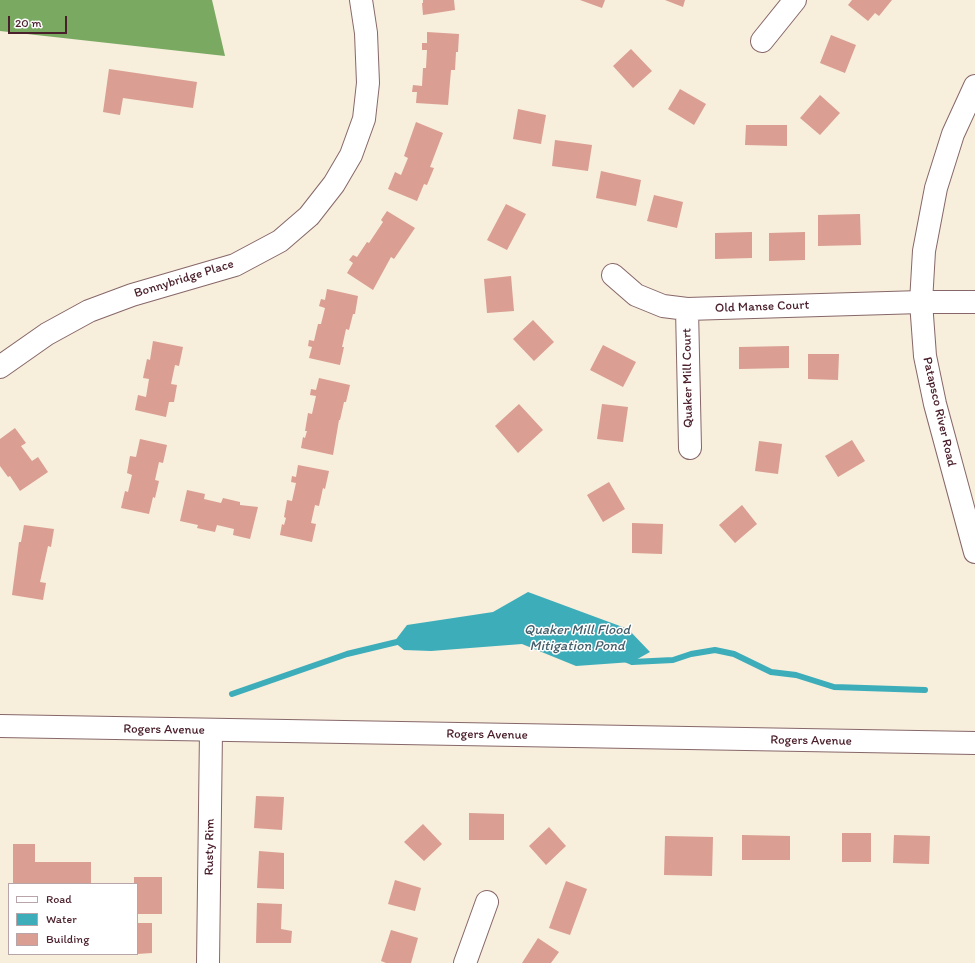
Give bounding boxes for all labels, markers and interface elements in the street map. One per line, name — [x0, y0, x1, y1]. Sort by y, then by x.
scale bar — [10, 8, 69, 34]
text: 20 m — [15, 16, 42, 30]
street label: Bonnybridge Place — [132, 256, 236, 302]
street label: Old Manse Court — [715, 298, 809, 316]
street label: Quaker Mill Court — [679, 328, 697, 428]
street label: Patapsco River Road — [919, 356, 959, 468]
water label: Quaker Mill Flood Mitigation Pond — [524, 622, 630, 654]
street label: Rogers Avenue — [123, 721, 205, 739]
street label: Rogers Avenue — [446, 726, 528, 744]
street label: Rogers Avenue — [770, 732, 852, 750]
street label: Rusty Rim — [202, 818, 218, 876]
legend — [8, 883, 138, 955]
text: Road — [46, 892, 72, 906]
text: Water — [46, 912, 77, 926]
text: Building — [46, 932, 89, 946]

